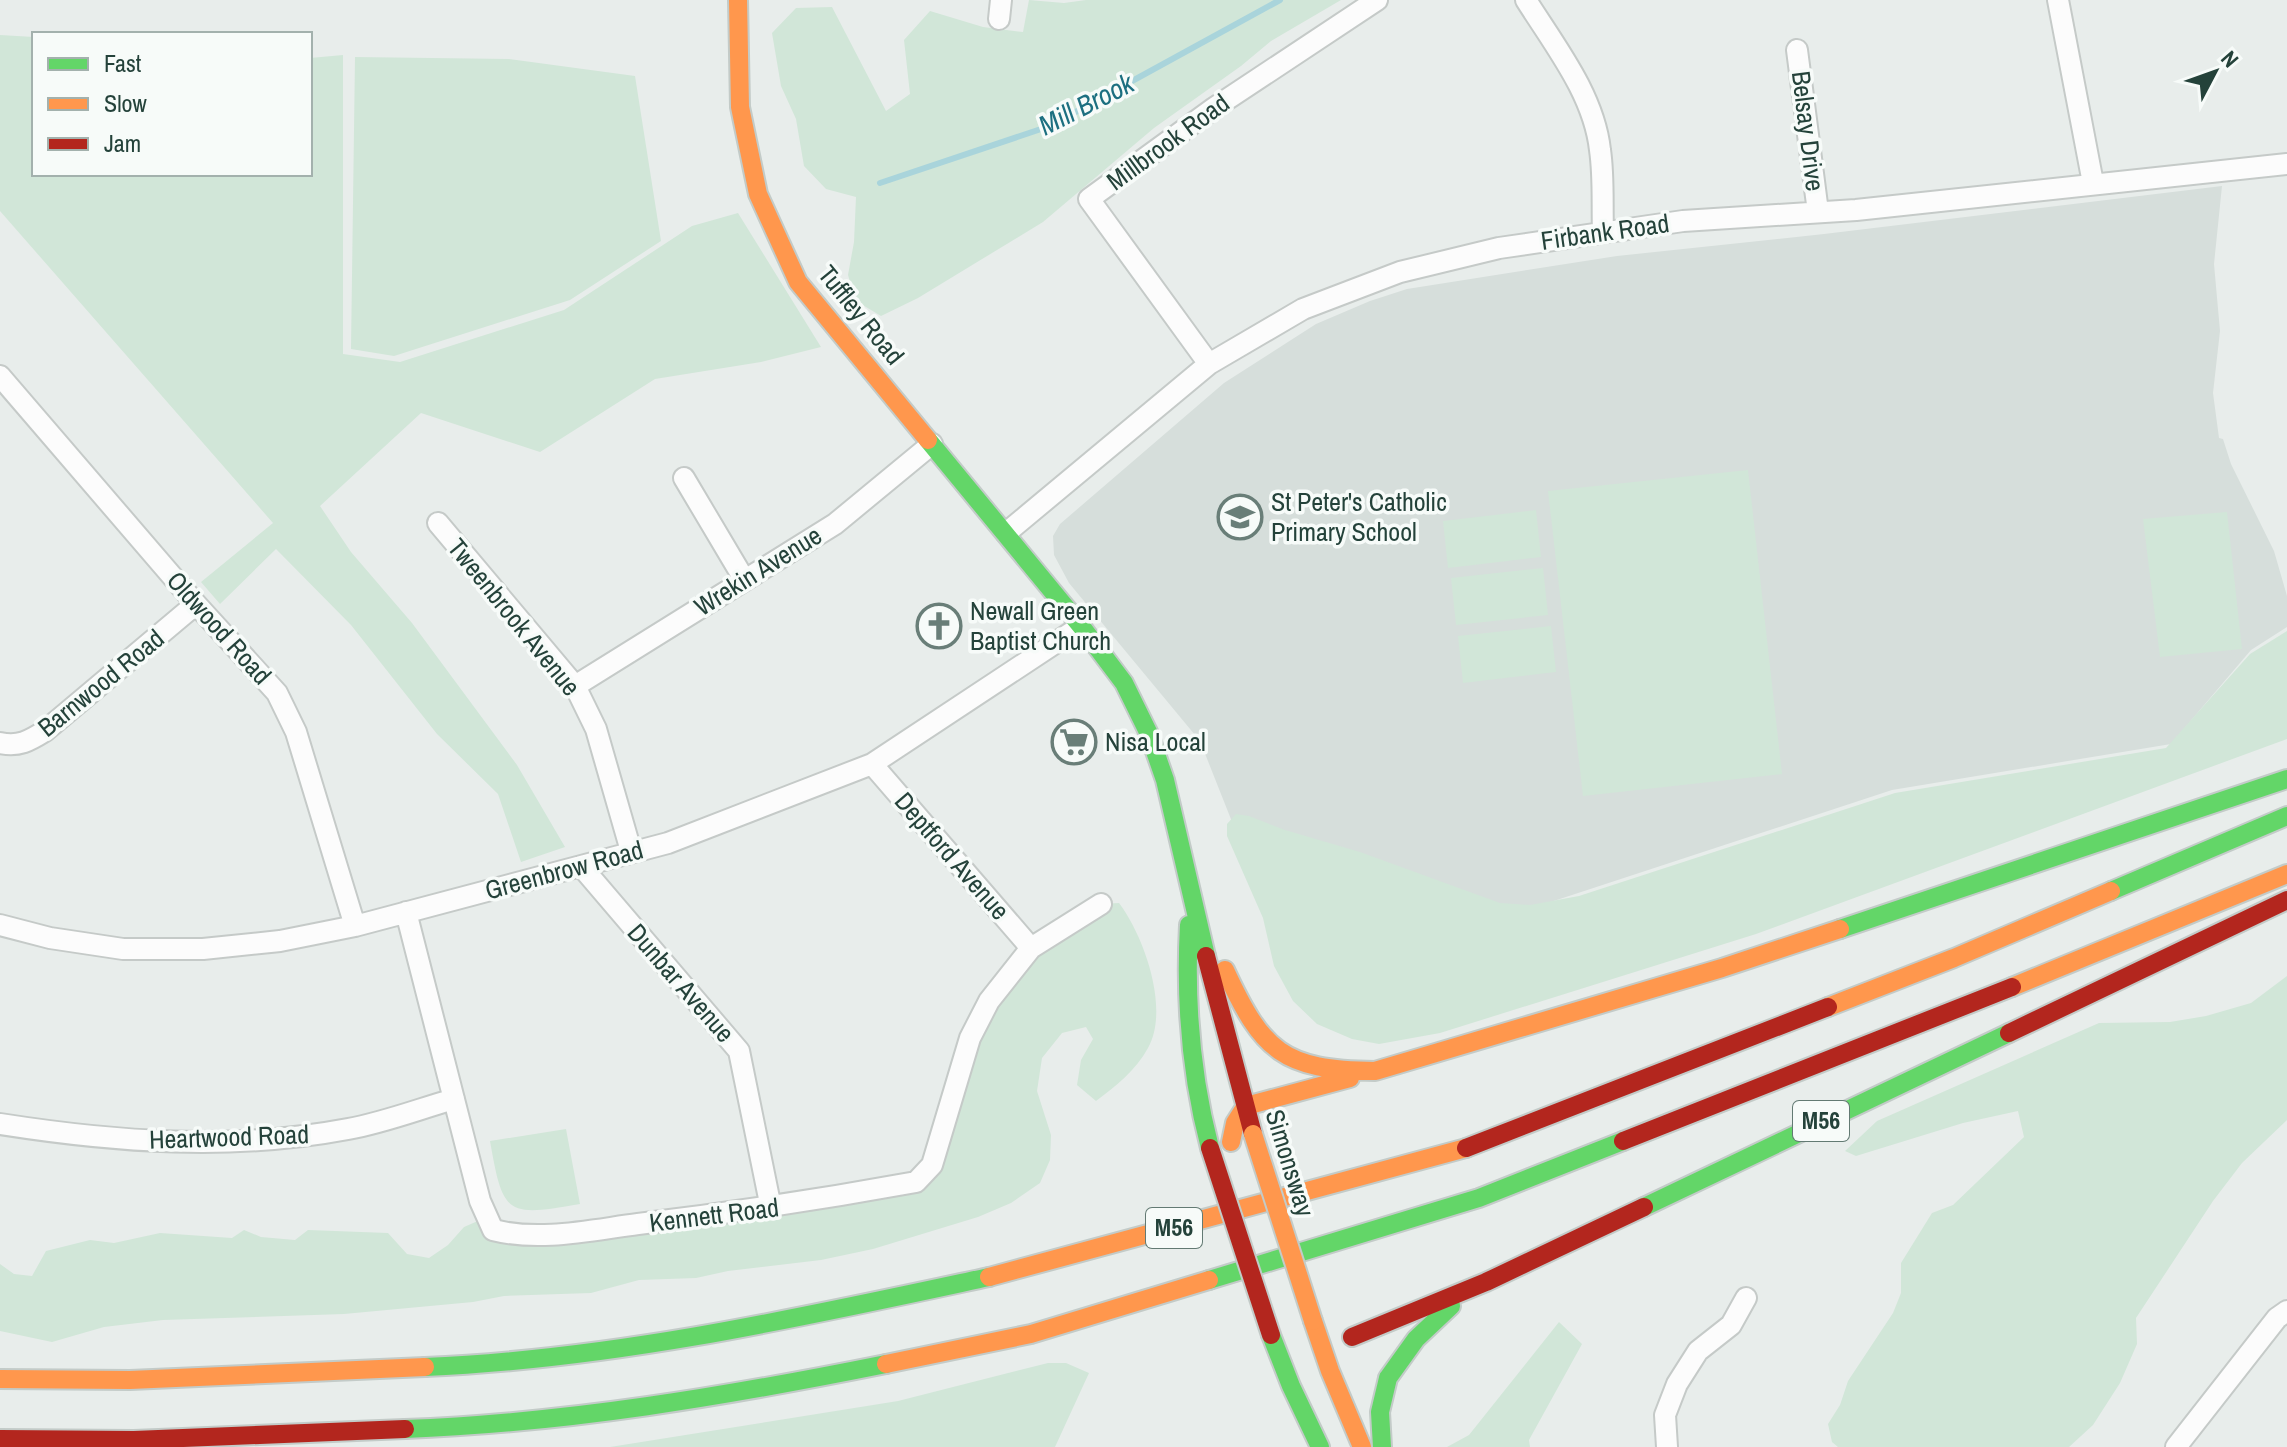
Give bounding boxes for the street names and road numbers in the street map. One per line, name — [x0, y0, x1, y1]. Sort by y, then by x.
street label: Belsay Drive — [1784, 69, 1833, 193]
street label: Millbrook Road — [1099, 85, 1236, 198]
street label: Firbank Road — [1539, 205, 1671, 258]
street label: Tuffley Road — [810, 258, 912, 372]
street label: Wrekin Avenue — [687, 518, 828, 624]
street label: Tweenbrook Avenue — [440, 531, 589, 703]
street label: Oldwood Road — [159, 564, 280, 692]
street label: Barnwood Road — [30, 621, 171, 744]
street label: Deptford Avenue — [887, 784, 1018, 927]
street label: Greenbrow Road — [481, 832, 647, 907]
street label: Dunbar Avenue — [620, 916, 743, 1049]
road number: M56 — [1793, 1101, 1849, 1141]
street label: Simonsway — [1258, 1105, 1323, 1221]
street label: Heartwood Road — [148, 1116, 310, 1157]
street label: Kennett Road — [647, 1189, 781, 1240]
road number: M56 — [1146, 1208, 1202, 1248]

